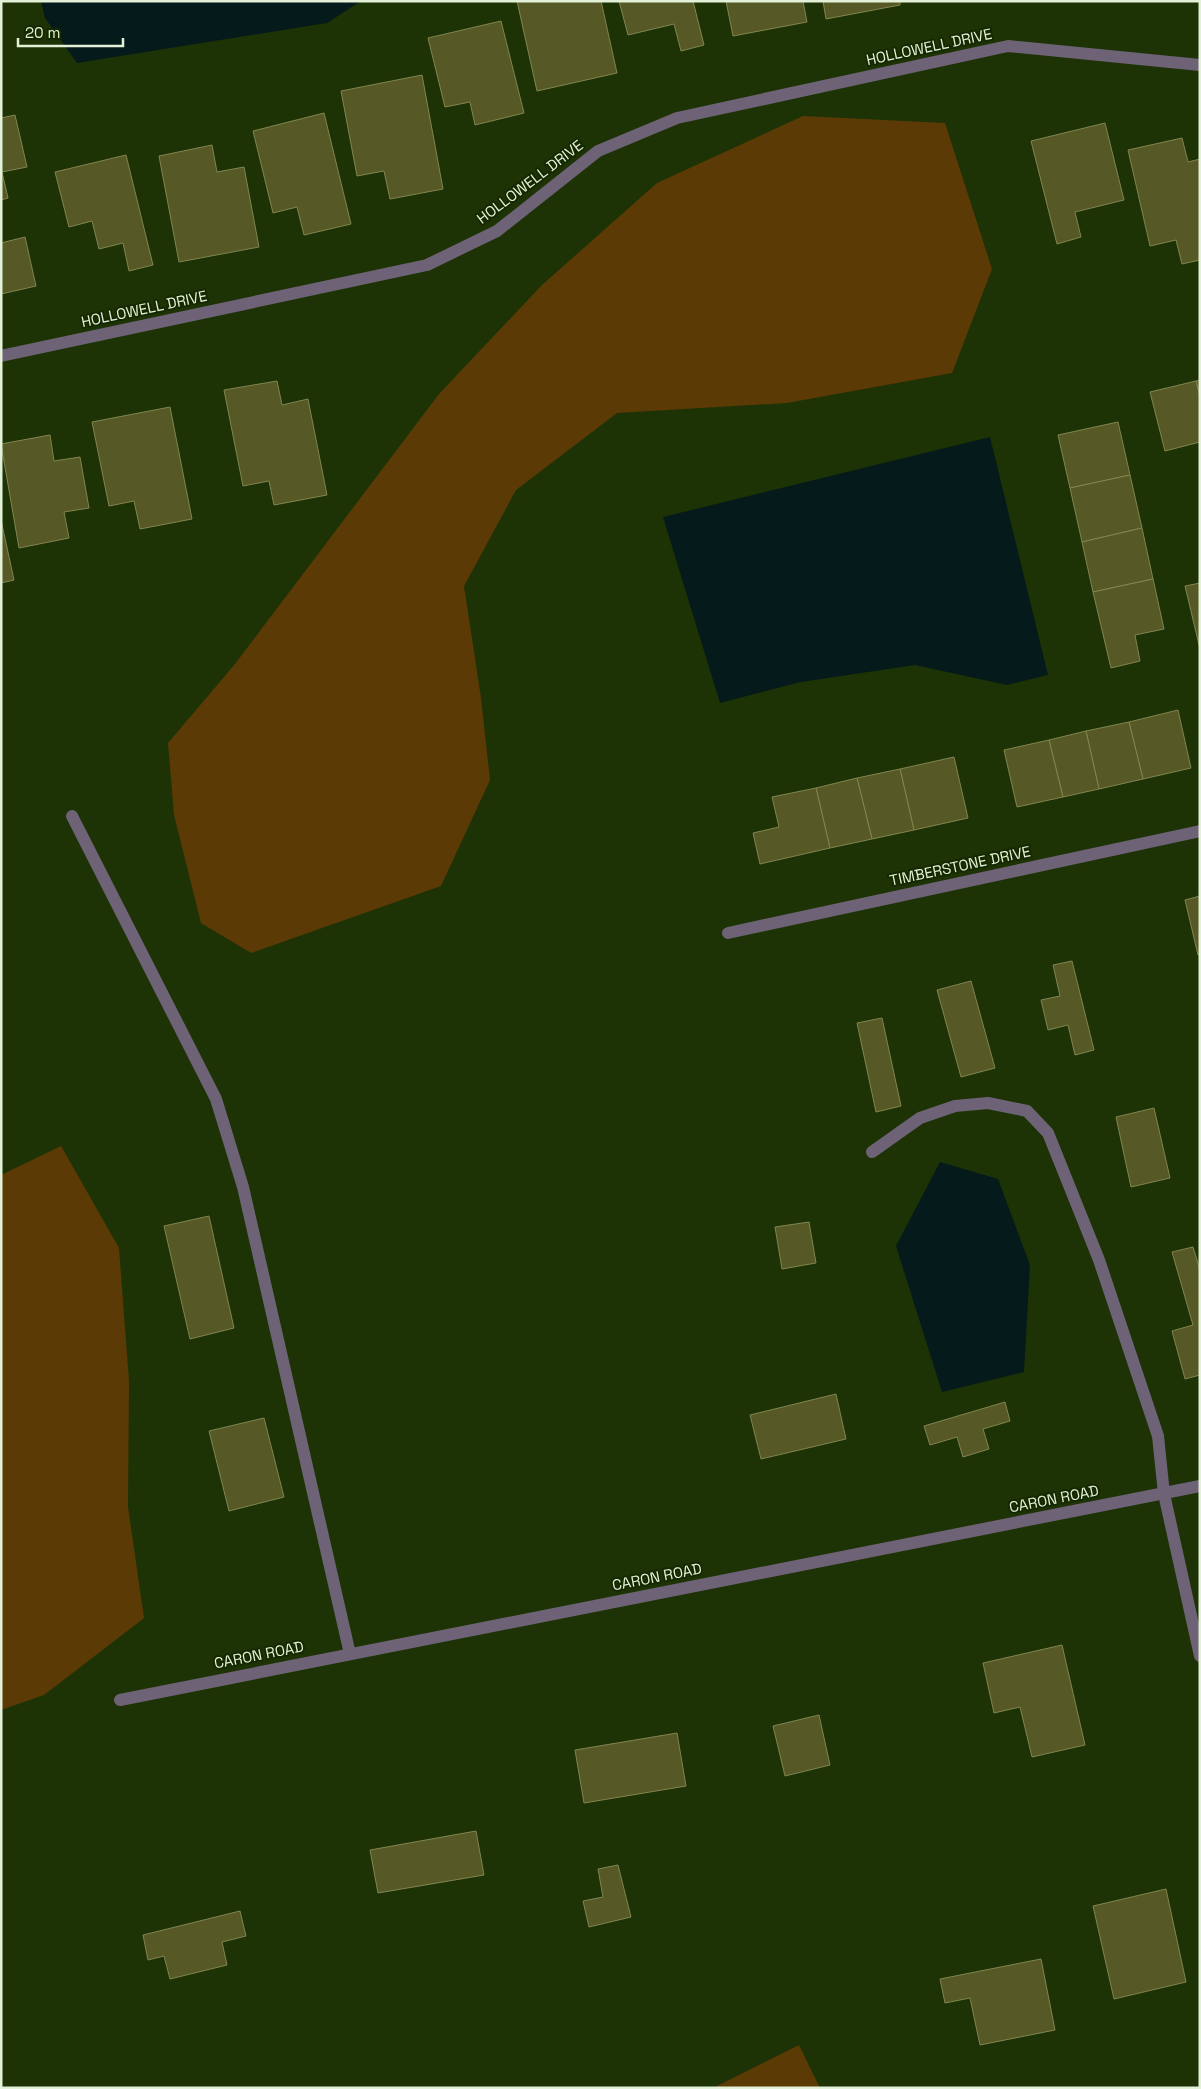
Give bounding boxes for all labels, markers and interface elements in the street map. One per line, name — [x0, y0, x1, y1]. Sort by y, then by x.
scale bar — [18, 15, 122, 47]
text: 20 m — [25, 23, 60, 42]
street label: HOLLOWELL DRIVE — [864, 24, 994, 69]
street label: HOLLOWELL DRIVE — [473, 135, 587, 228]
street label: HOLLOWELL DRIVE — [79, 286, 209, 331]
street label: TIMBERSTONE DRIVE — [888, 841, 1032, 890]
street label: CARON ROAD — [1007, 1480, 1100, 1517]
street label: CARON ROAD — [610, 1558, 703, 1595]
street label: CARON ROAD — [212, 1636, 305, 1673]

